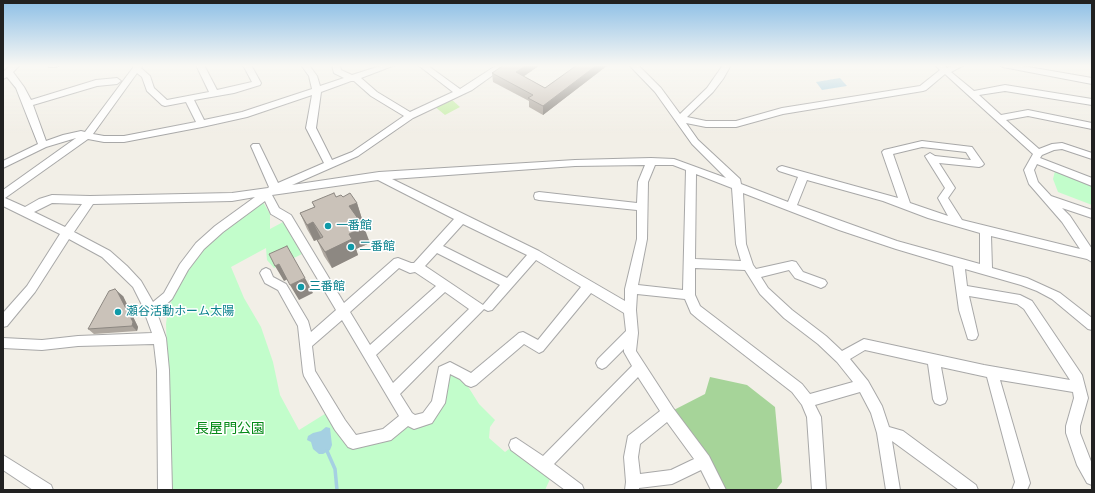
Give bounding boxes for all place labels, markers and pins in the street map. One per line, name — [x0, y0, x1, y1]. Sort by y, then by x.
place label: 一番館 — [336, 219, 372, 233]
marker: 一番館 — [323, 221, 333, 231]
place label: 二番館 — [359, 240, 395, 254]
marker: 二番館 — [346, 242, 356, 252]
place label: 三番館 — [309, 280, 345, 294]
marker: 三番館 — [296, 282, 306, 292]
place label: 瀬谷活動ホーム太陽 — [126, 305, 234, 319]
marker: 瀬谷活動ホーム太陽 — [113, 307, 123, 317]

